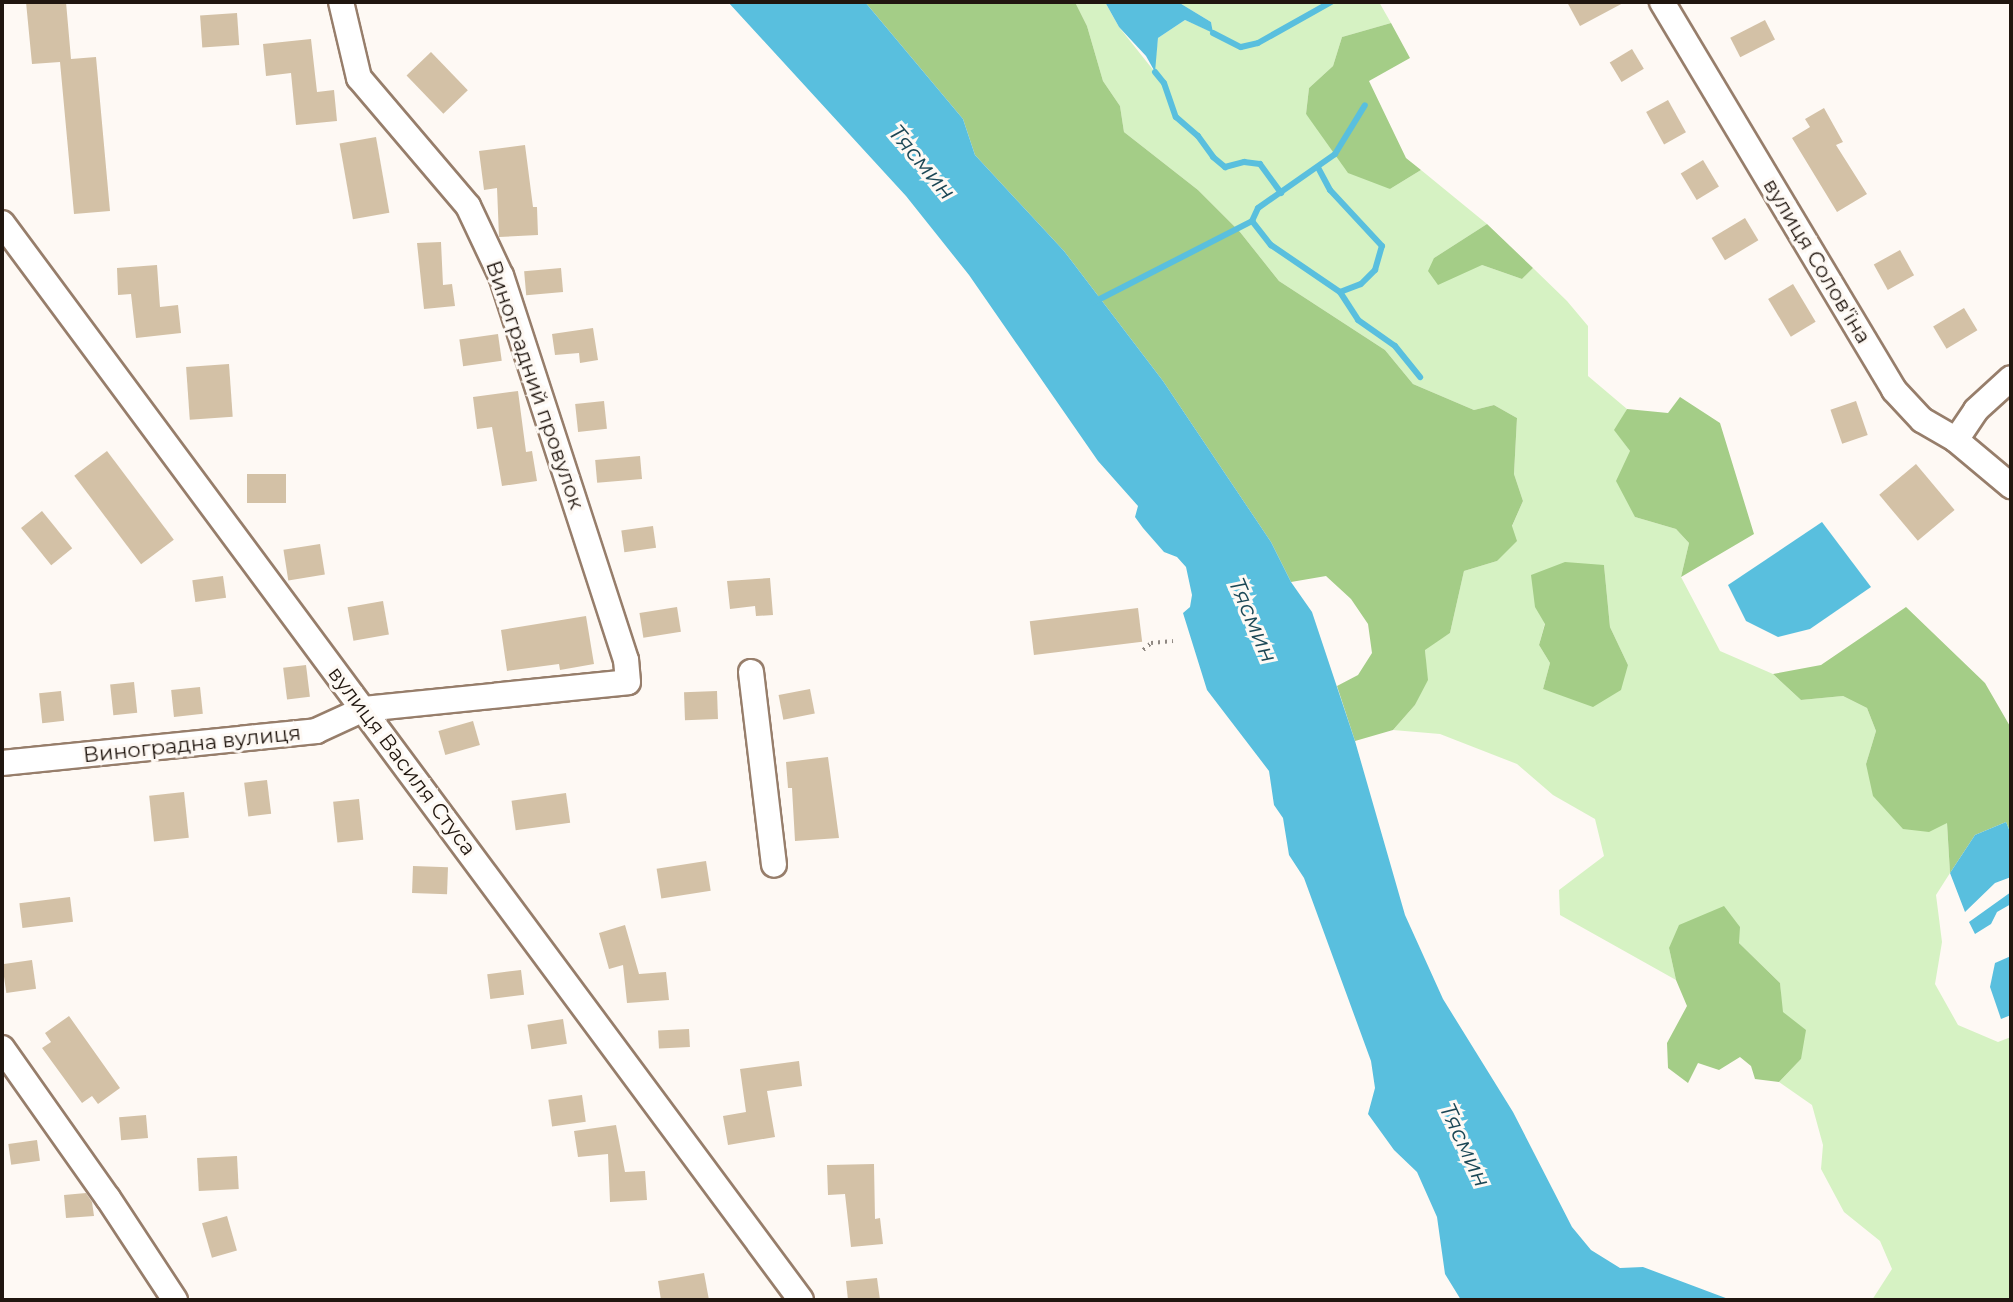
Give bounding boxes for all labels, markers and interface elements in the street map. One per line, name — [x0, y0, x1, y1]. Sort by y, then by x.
water label: Тясмин — [883, 119, 961, 205]
street label: вулиця Солов'їна — [1758, 174, 1876, 348]
street label: Виноградний провулок — [481, 257, 589, 513]
water label: Тясмин — [1223, 573, 1283, 667]
street label: вулиця Василя Стуса — [323, 662, 481, 860]
street label: Виноградна вулиця — [82, 720, 302, 768]
water label: Тясмин — [1434, 1099, 1496, 1191]

